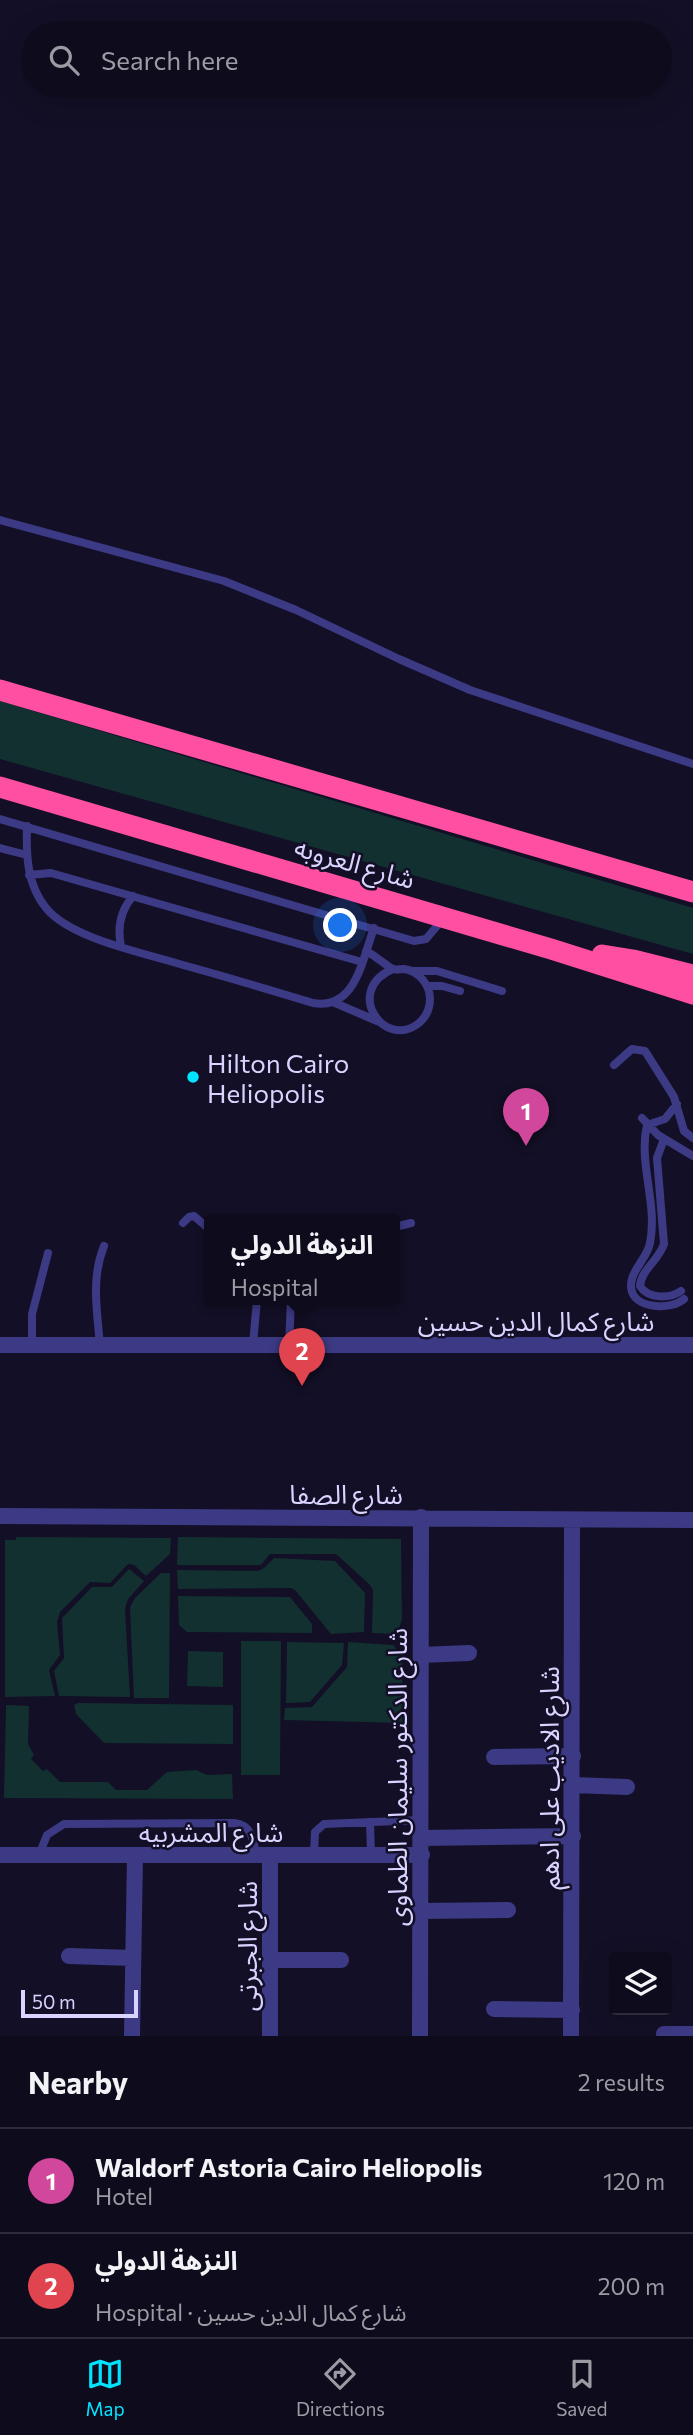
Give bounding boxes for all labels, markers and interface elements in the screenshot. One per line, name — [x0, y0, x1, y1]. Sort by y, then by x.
search box — [21, 21, 672, 98]
icon: search — [45, 41, 83, 79]
text: Search here — [101, 44, 239, 75]
street label: شارع العروبه — [290, 830, 419, 899]
your location — [323, 908, 357, 942]
place label: Hilton Cairo Heliopolis — [207, 1047, 349, 1108]
marker: Hilton Cairo Heliopolis — [185, 1069, 201, 1085]
pin: 1 — [503, 1088, 549, 1146]
popup — [204, 1214, 400, 1305]
text: النزهة الدولي — [231, 1228, 373, 1259]
text: Hospital — [231, 1273, 319, 1301]
street label: شارع كمال الدين حسين — [418, 1305, 654, 1341]
pin: 2 — [279, 1328, 325, 1386]
street label: شارع الصفا — [289, 1478, 403, 1514]
street label: شارع الدكتور سليمان الطماوى — [381, 1628, 417, 1926]
street label: شارع الاديب على ادهم — [533, 1666, 570, 1890]
street label: شارع المشربيه — [139, 1816, 283, 1852]
street label: شارع الجبرتى — [231, 1881, 267, 2011]
map controls — [609, 1952, 672, 2015]
button: layers — [609, 1952, 672, 2015]
scale bar — [21, 1987, 138, 2019]
text: 50 m — [32, 1990, 76, 2013]
text: Nearby — [28, 2063, 128, 2100]
text: 2 results — [578, 2068, 665, 2096]
text: Waldorf Astoria Cairo Heliopolis — [95, 2151, 482, 2182]
text: 1 — [46, 2167, 56, 2195]
text: 120 m — [603, 2167, 665, 2195]
text: Hotel — [95, 2182, 153, 2210]
text: النزهة الدولي — [95, 2244, 238, 2275]
text: 2 — [44, 2272, 58, 2300]
text: 200 m — [598, 2272, 665, 2300]
text: Hospital · شارع كمال الدين حسين — [95, 2298, 407, 2326]
tab: Map — [86, 2355, 125, 2420]
tab: Directions — [296, 2355, 385, 2420]
tab: Saved — [556, 2355, 607, 2420]

